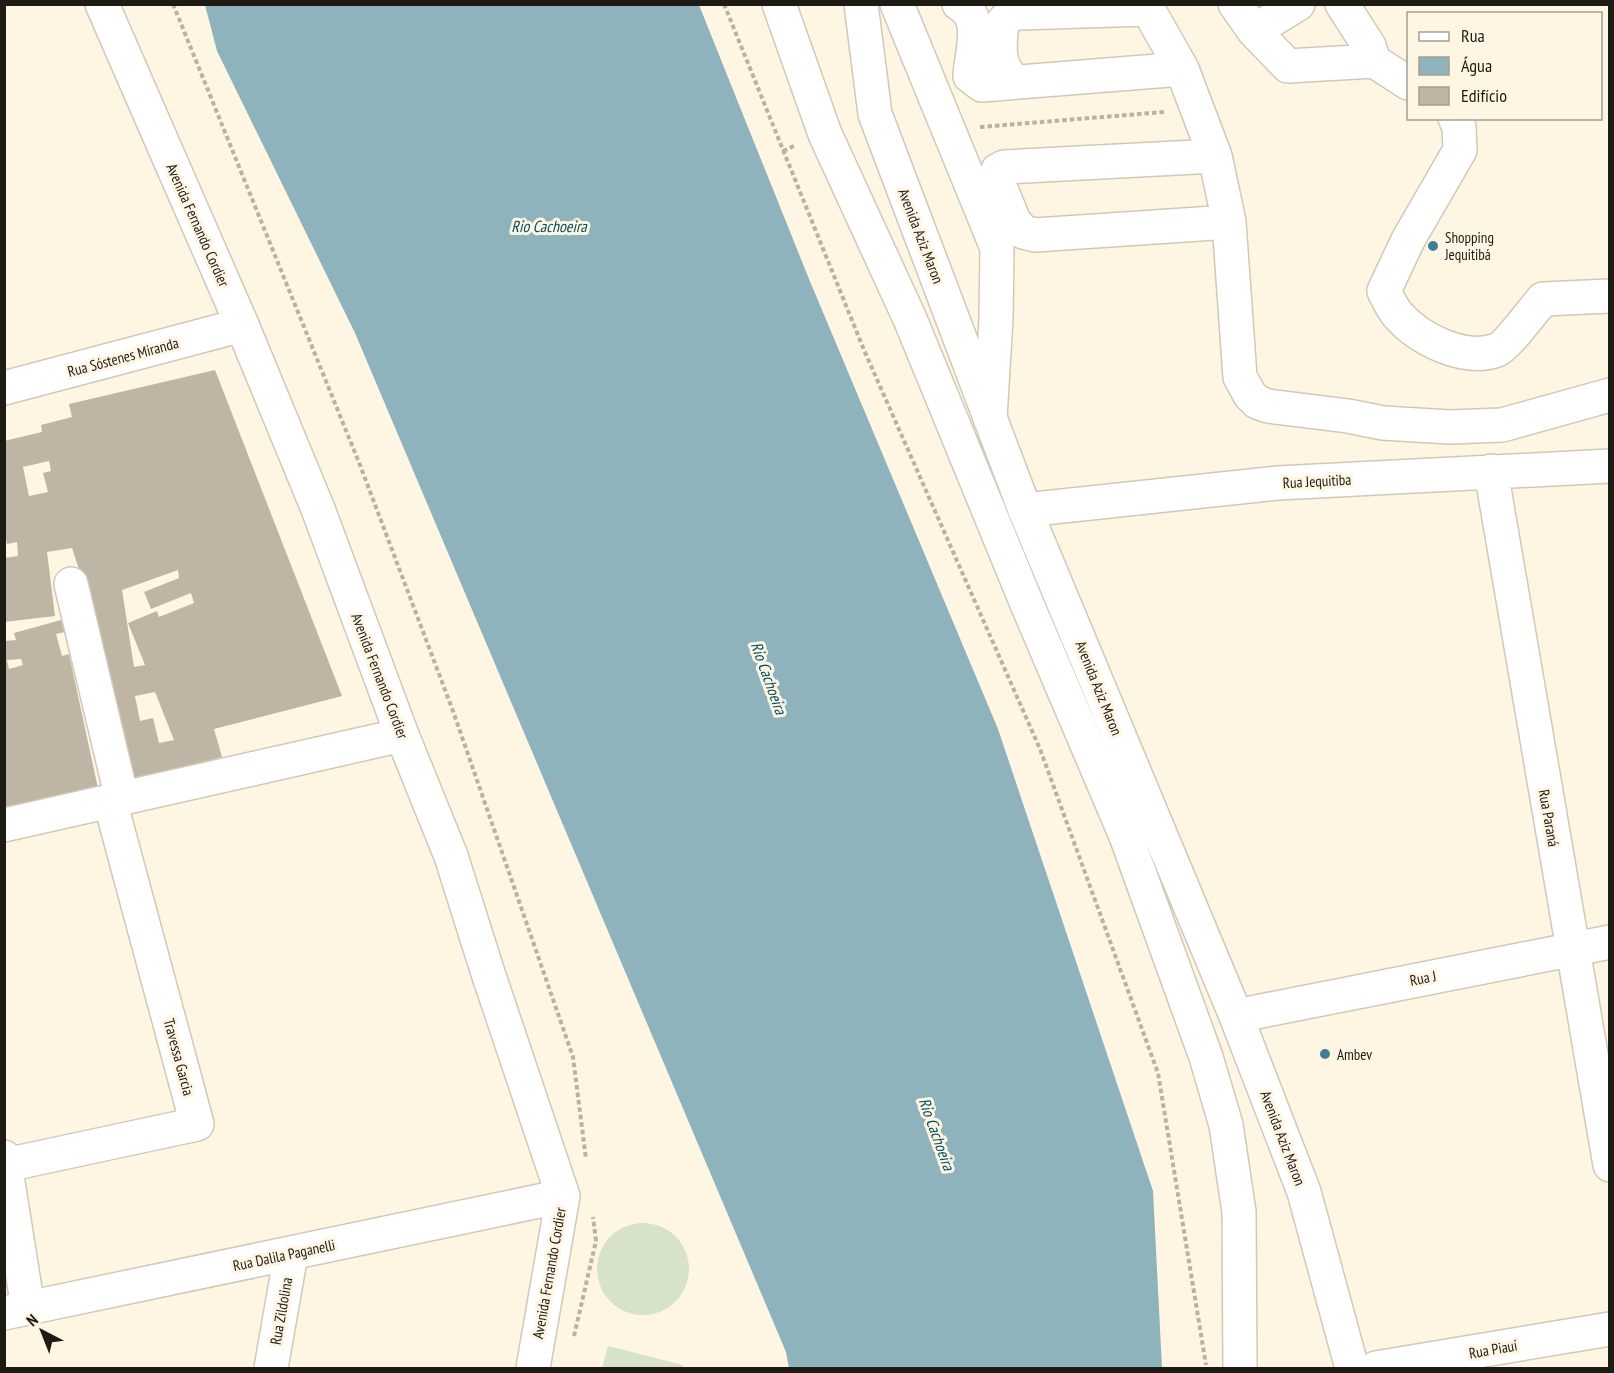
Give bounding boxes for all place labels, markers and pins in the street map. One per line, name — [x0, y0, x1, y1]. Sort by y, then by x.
place label: Shopping Jequitibá — [1444, 228, 1494, 264]
marker: Shopping Jequitibá — [1426, 239, 1440, 253]
place label: Ambev — [1337, 1045, 1372, 1064]
marker: Ambev — [1318, 1047, 1332, 1061]

